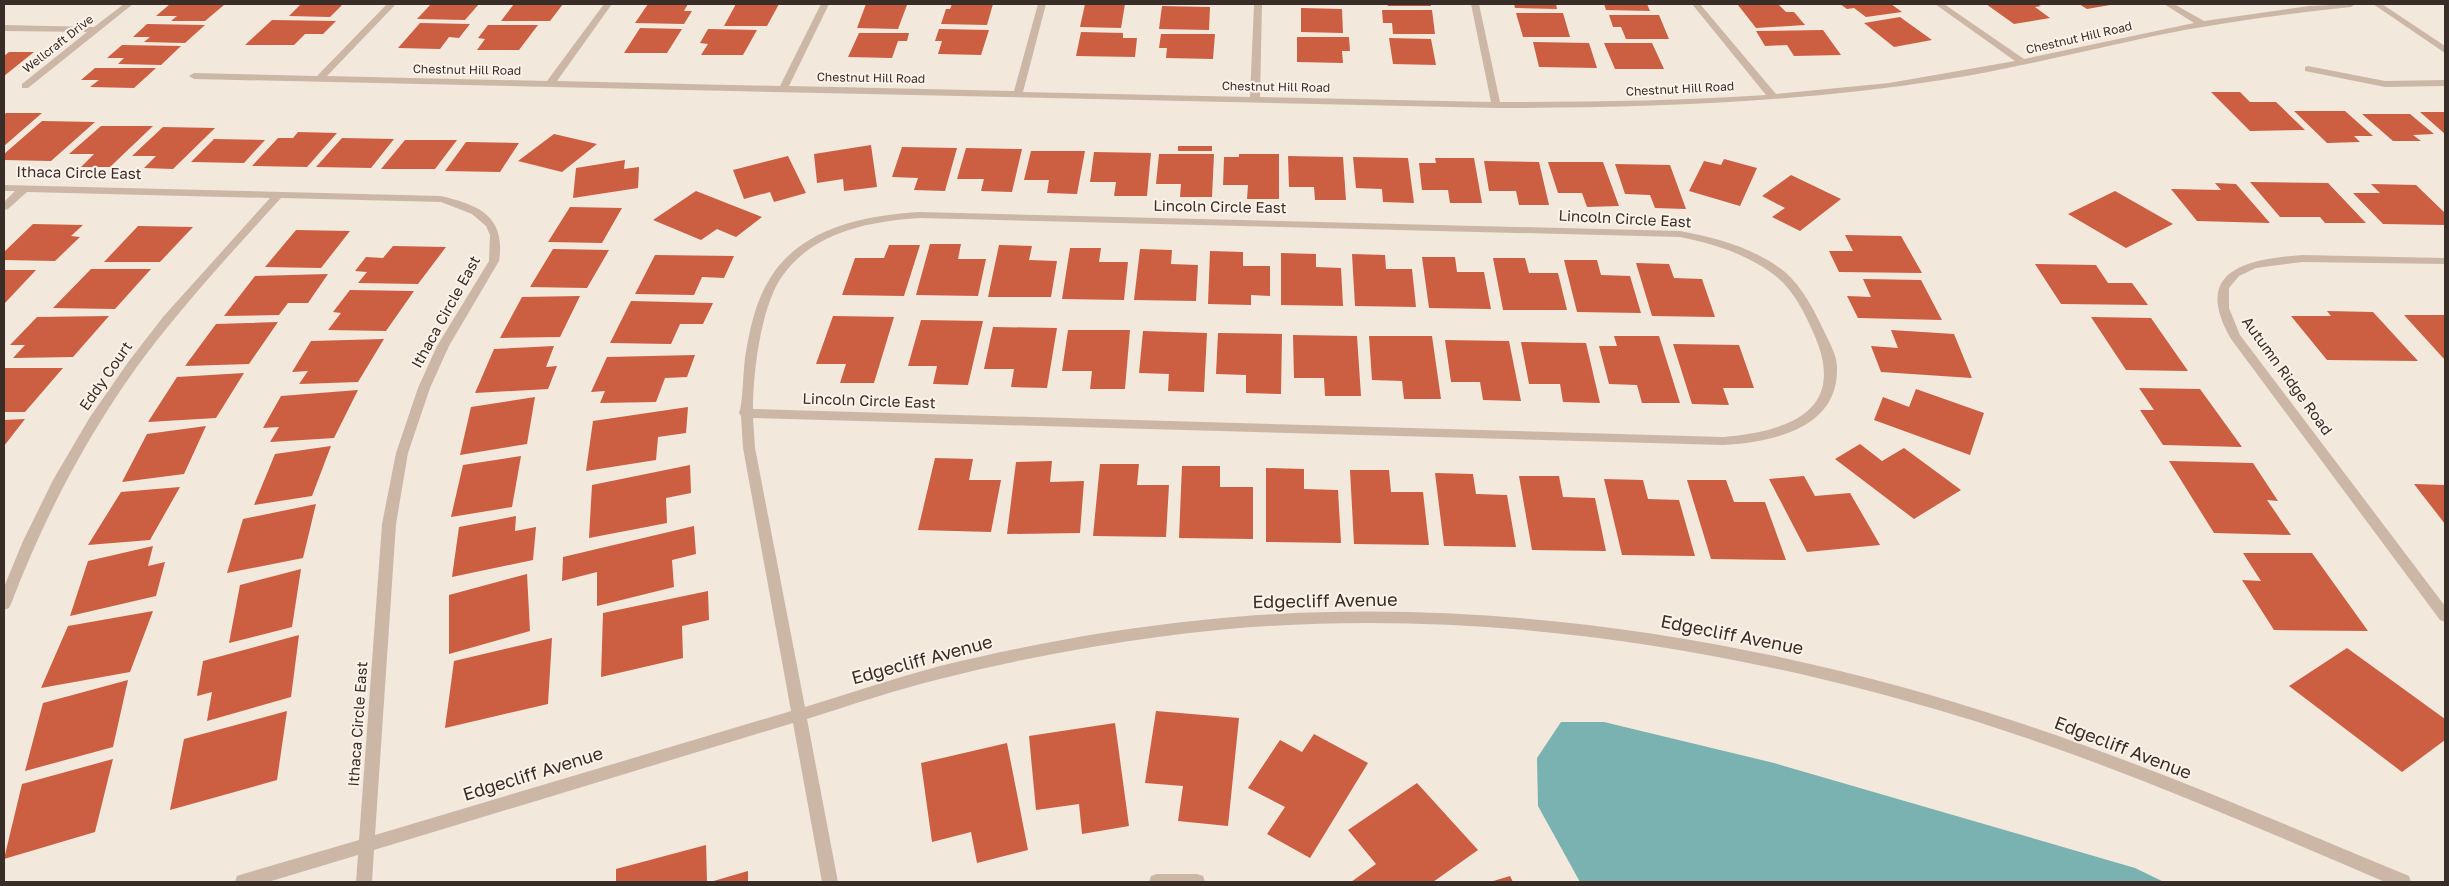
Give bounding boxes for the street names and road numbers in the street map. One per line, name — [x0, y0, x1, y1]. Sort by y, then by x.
street label: Wellcraft Drive — [19, 11, 96, 76]
street label: Chestnut Hill Road — [2024, 18, 2133, 57]
street label: Chestnut Hill Road — [413, 61, 521, 78]
street label: Chestnut Hill Road — [817, 69, 925, 86]
street label: Chestnut Hill Road — [1222, 78, 1330, 95]
street label: Chestnut Hill Road — [1625, 78, 1735, 99]
street label: Ithaca Circle East — [16, 162, 142, 182]
street label: Lincoln Circle East — [1153, 196, 1287, 216]
street label: Lincoln Circle East — [1558, 206, 1692, 230]
street label: Ithaca Circle East — [407, 252, 483, 371]
street label: Autumn Ridge Road — [2239, 313, 2337, 438]
street label: Eddy Court — [75, 337, 136, 413]
street label: Lincoln Circle East — [802, 389, 936, 411]
street label: Edgecliff Avenue — [1252, 588, 1398, 612]
street label: Edgecliff Avenue — [1659, 609, 1806, 659]
street label: Edgecliff Avenue — [849, 630, 995, 688]
street label: Ithaca Circle East — [344, 661, 370, 787]
street label: Edgecliff Avenue — [2052, 711, 2195, 783]
street label: Edgecliff Avenue — [460, 741, 605, 805]

